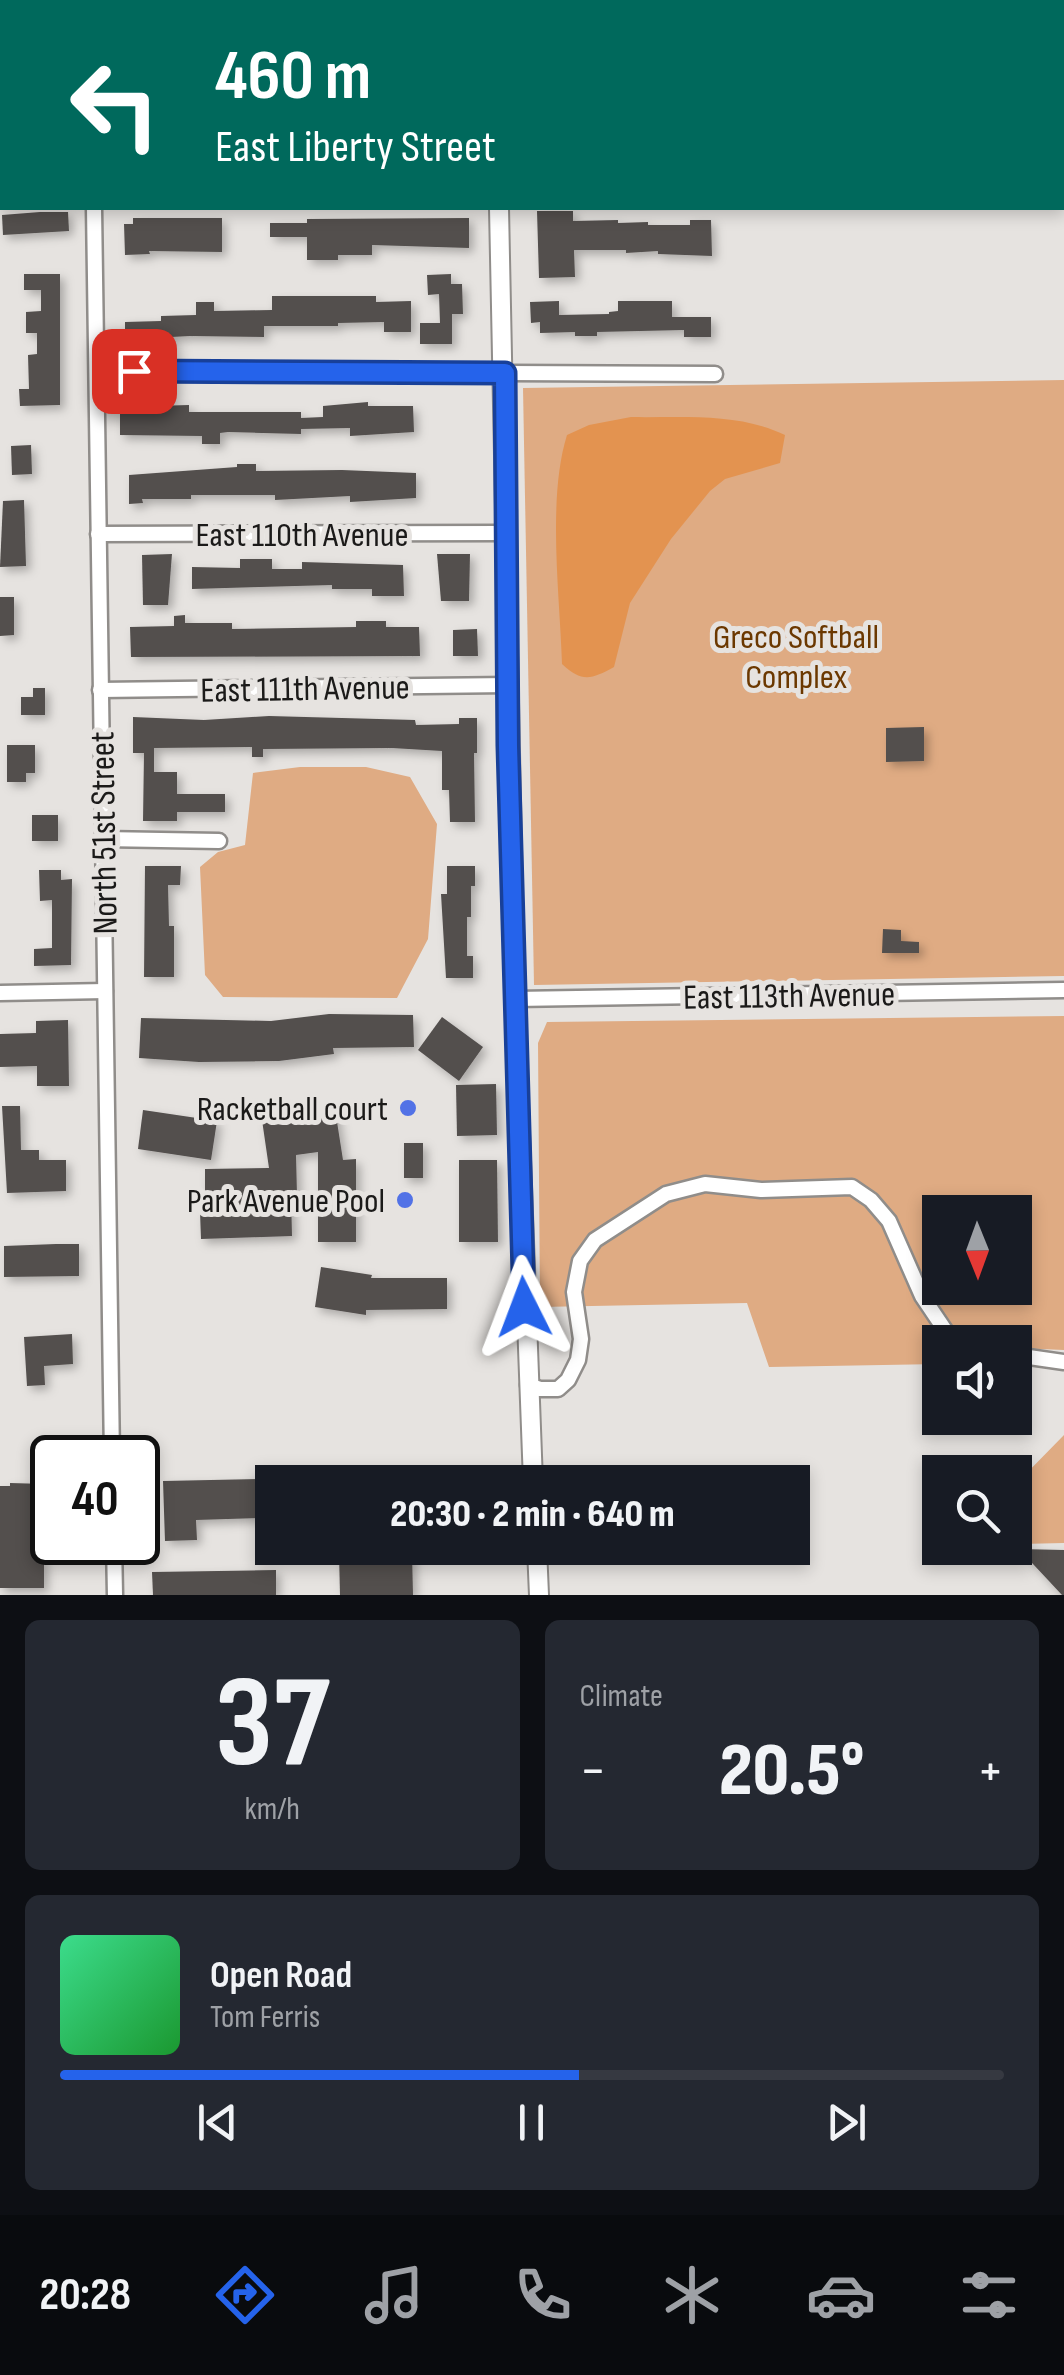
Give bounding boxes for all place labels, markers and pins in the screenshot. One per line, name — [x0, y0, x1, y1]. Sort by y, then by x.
pin — [92, 329, 177, 414]
place label: Racketball court — [197, 1088, 388, 1131]
marker: Racketball court — [397, 1097, 419, 1119]
place label: Park Avenue Pool — [187, 1180, 385, 1223]
marker: Park Avenue Pool — [394, 1189, 416, 1211]

